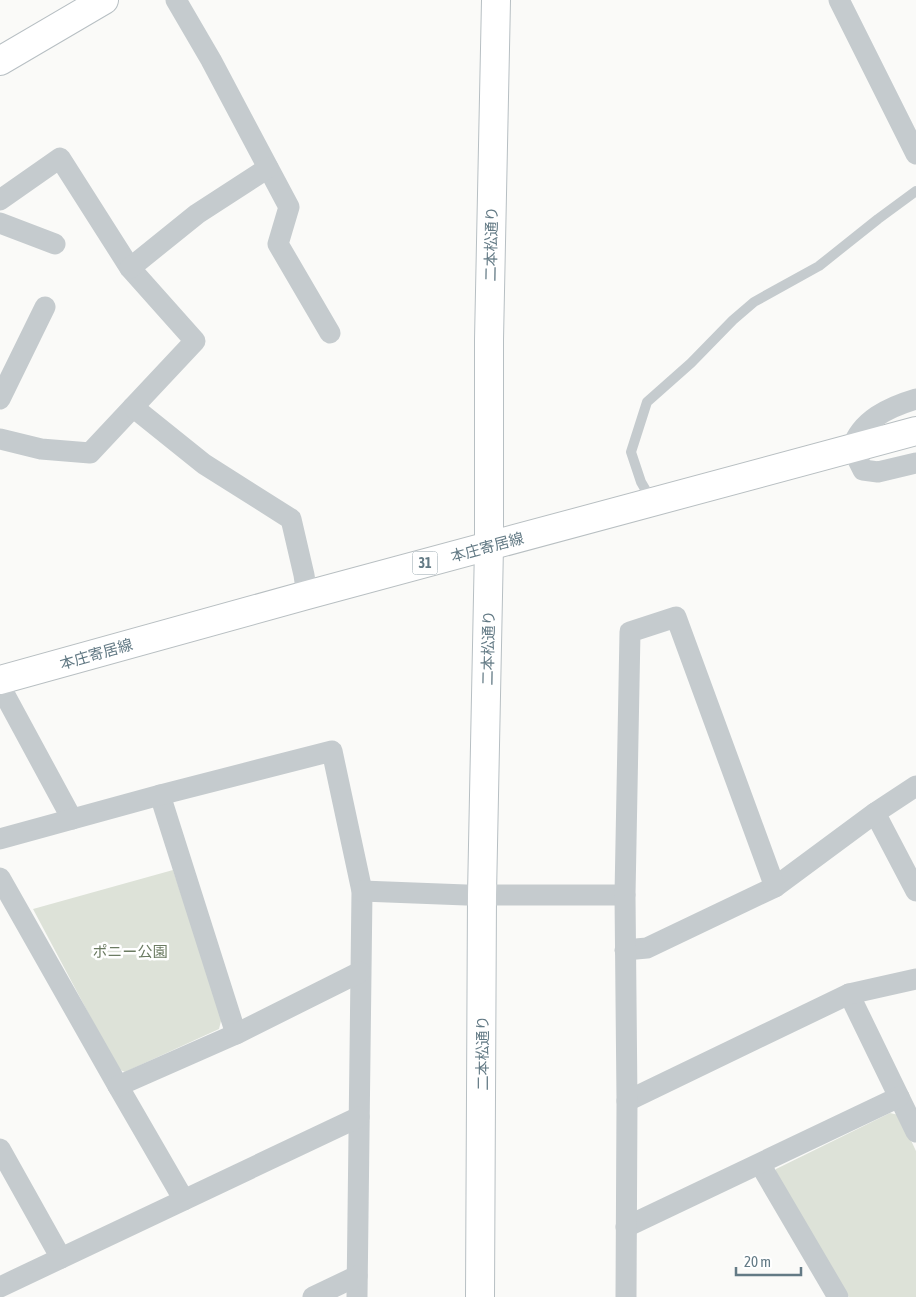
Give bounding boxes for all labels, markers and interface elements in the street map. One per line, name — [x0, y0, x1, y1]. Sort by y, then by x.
street label: 二本松通り — [482, 206, 500, 282]
street label: 本庄寄居線 — [449, 529, 525, 565]
road number: 31 — [412, 552, 438, 574]
street label: 二本松通り — [479, 610, 497, 686]
street label: 本庄寄居線 — [58, 635, 134, 673]
park label: ポニー公園 — [92, 943, 168, 960]
street label: 二本松通り — [474, 1015, 491, 1091]
scale bar — [736, 1244, 801, 1276]
text: 20 m — [744, 1253, 771, 1270]

